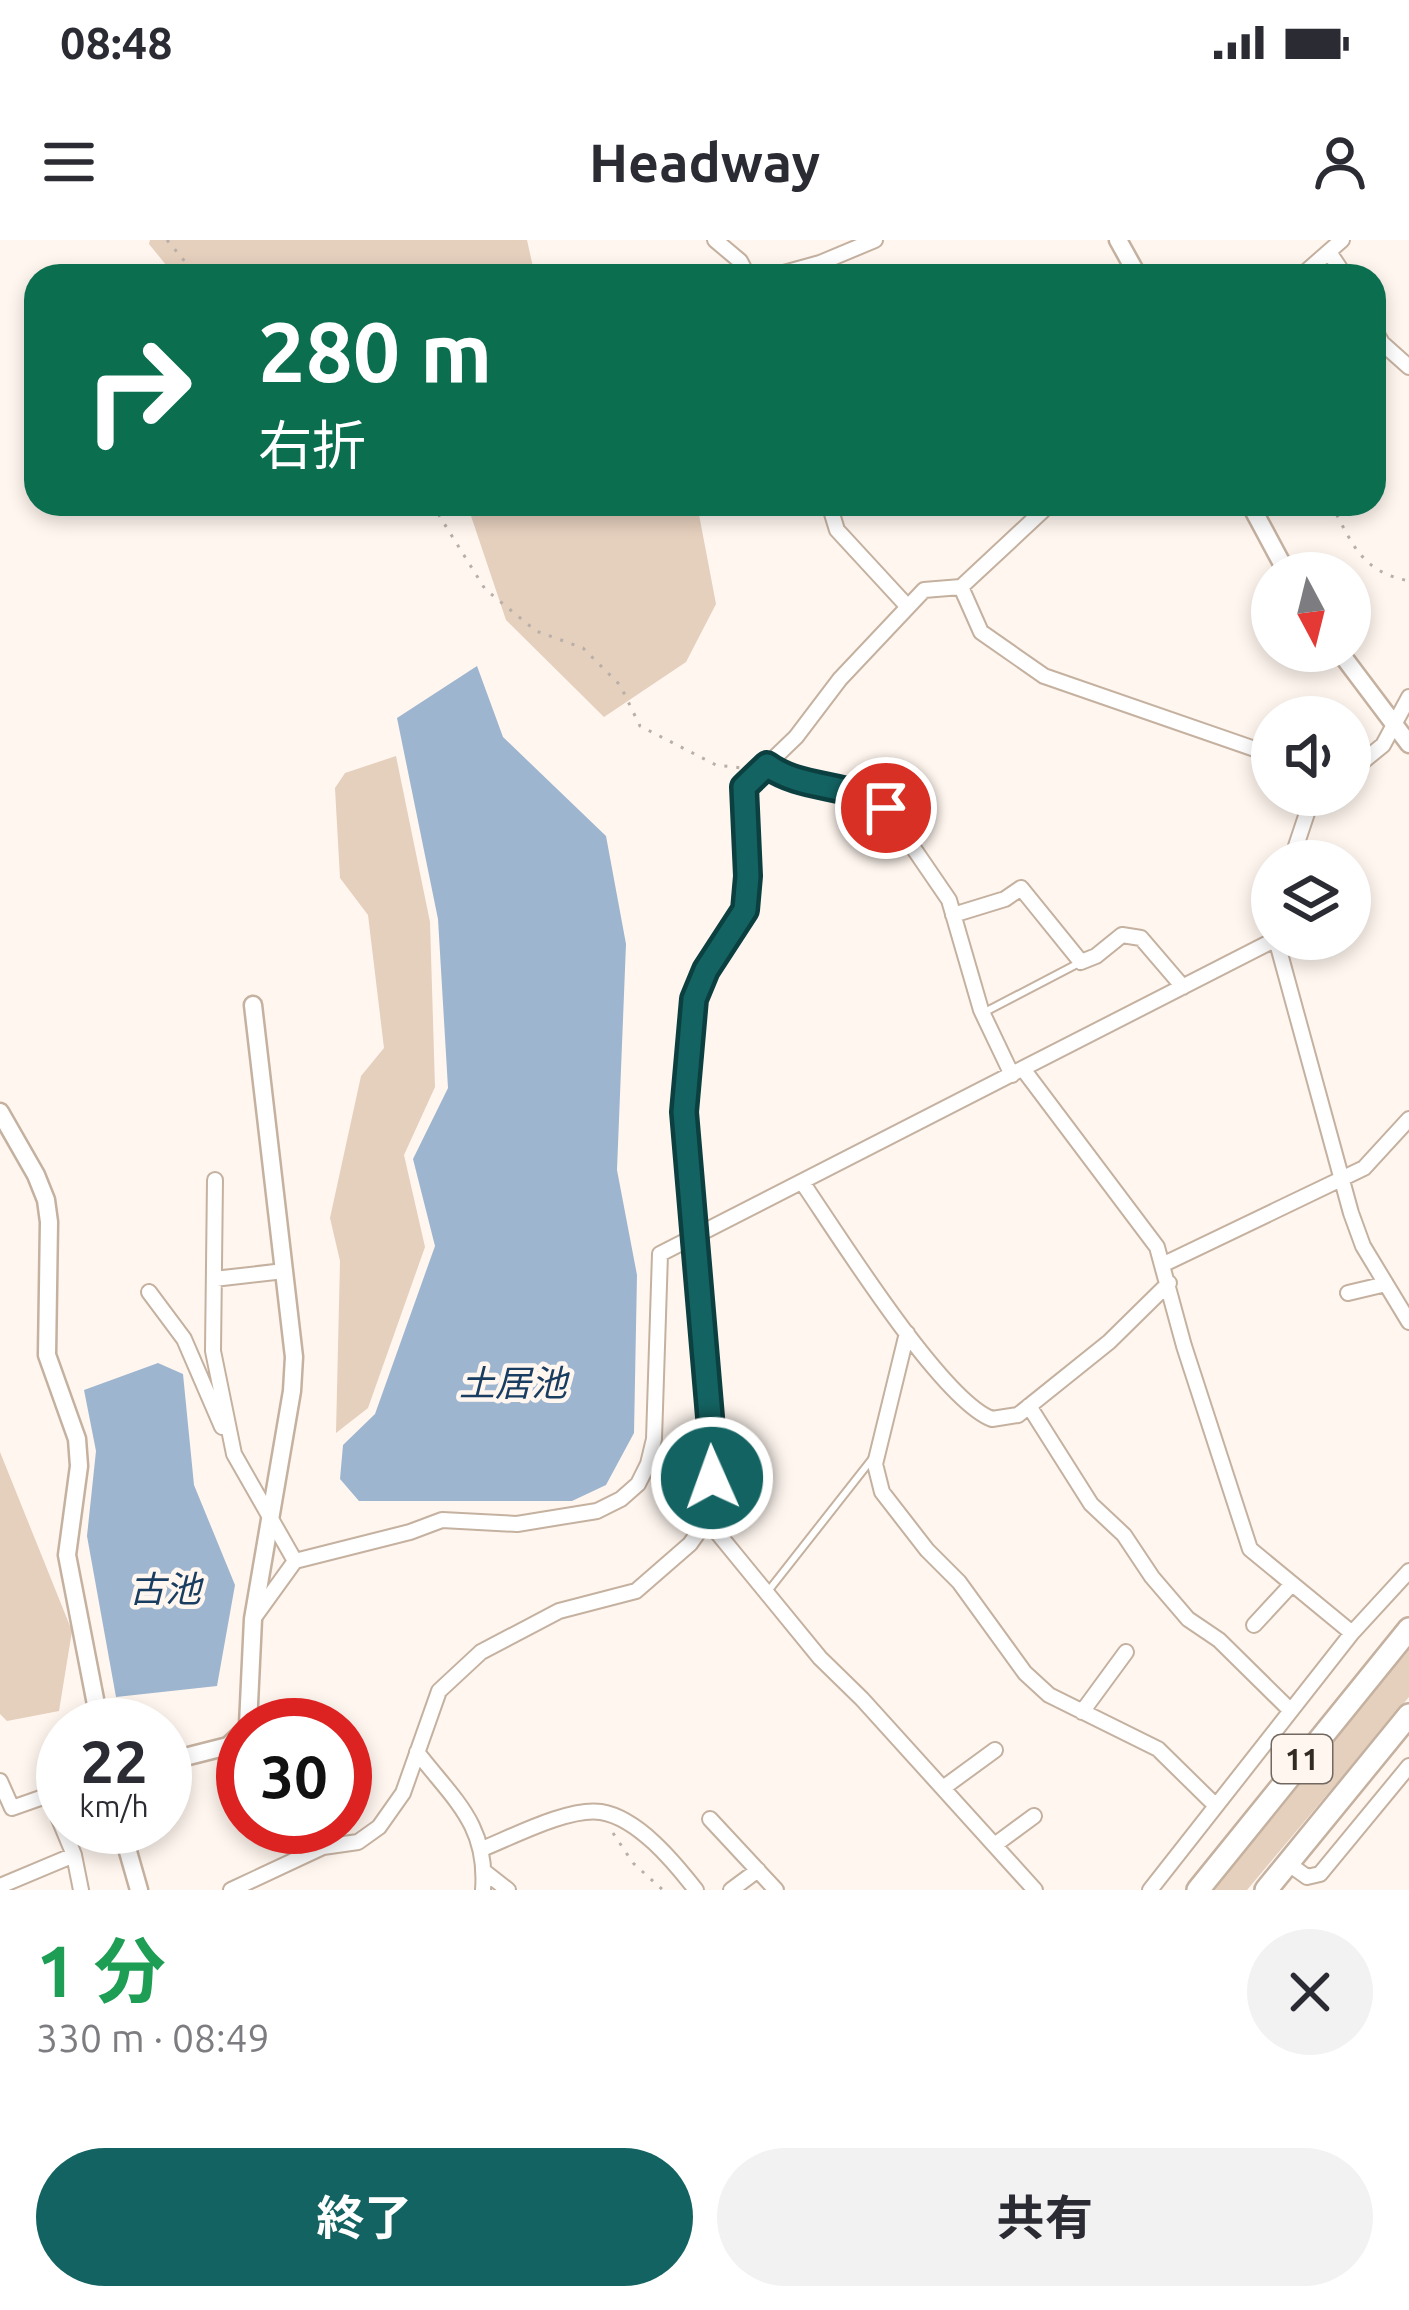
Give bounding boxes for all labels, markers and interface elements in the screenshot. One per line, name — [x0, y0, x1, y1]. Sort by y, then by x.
text: 08:48 — [60, 17, 173, 68]
icon: menu — [36, 129, 102, 195]
icon: person — [1307, 129, 1373, 195]
text: Headway — [589, 132, 820, 192]
text: 280 m — [258, 304, 492, 398]
icon: right — [60, 312, 216, 468]
text: 右折 — [258, 415, 366, 475]
north arrow — [1251, 552, 1371, 672]
map controls — [1251, 552, 1371, 960]
button: sound — [1251, 696, 1371, 816]
pin — [835, 757, 937, 859]
icon: arrive — [853, 775, 919, 841]
button: layers — [1251, 840, 1371, 960]
water label: 土居池 — [459, 1362, 570, 1403]
position arrow — [649, 1415, 775, 1541]
water label: 古池 — [129, 1568, 204, 1609]
speed limit sign: 30 — [216, 1698, 372, 1854]
text: 22 — [80, 1727, 148, 1794]
road number: 11 — [1272, 1735, 1332, 1783]
text: km/h — [79, 1789, 149, 1823]
button: close — [1247, 1929, 1373, 2055]
text: 1 分 — [36, 1930, 166, 2011]
text: 330 m · 08:49 — [36, 2016, 270, 2059]
button: 終了 — [36, 2148, 693, 2286]
button: 共有 — [717, 2148, 1373, 2286]

